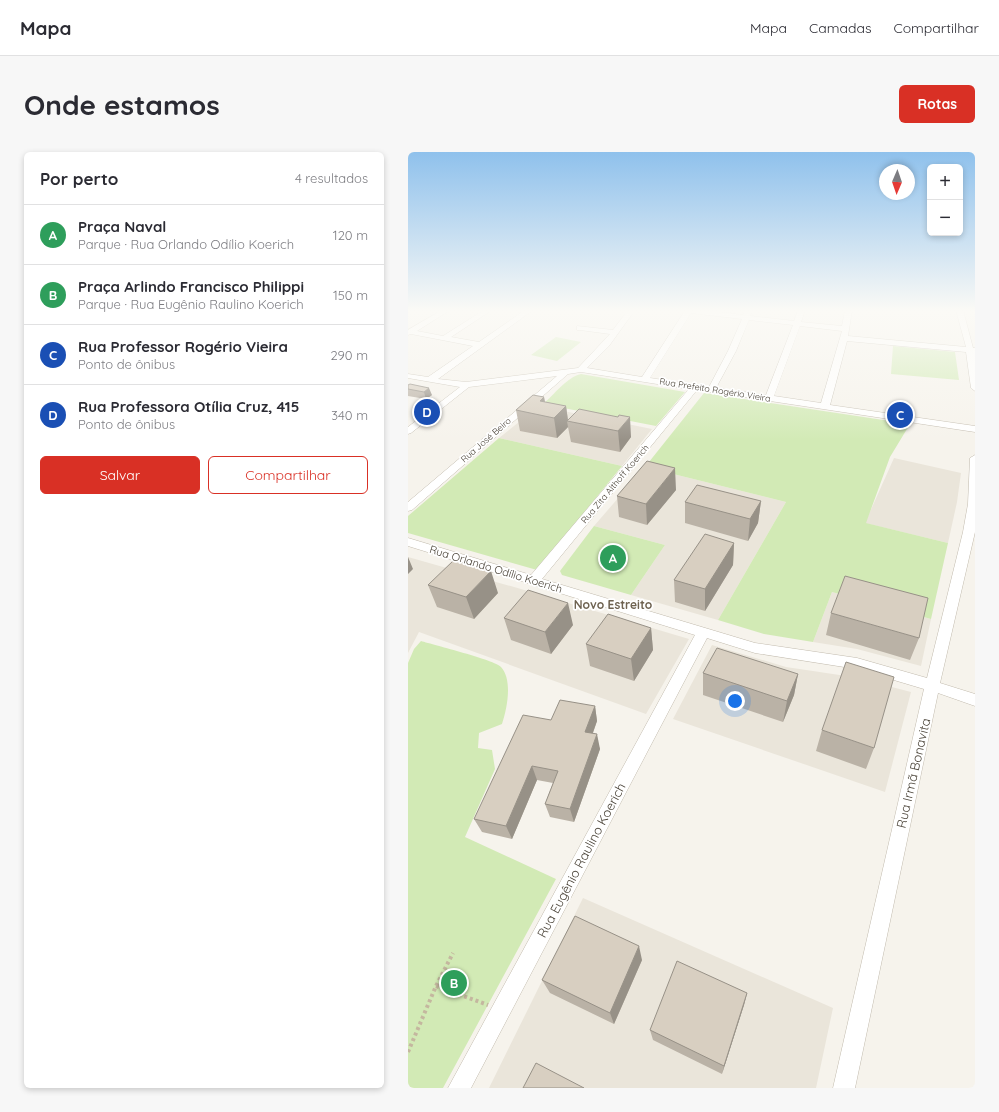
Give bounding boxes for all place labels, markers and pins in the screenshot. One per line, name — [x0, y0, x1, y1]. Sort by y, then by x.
pin: D — [414, 397, 440, 427]
pin: C — [887, 400, 913, 430]
pin: A — [600, 543, 626, 573]
pin: B — [441, 968, 467, 998]

